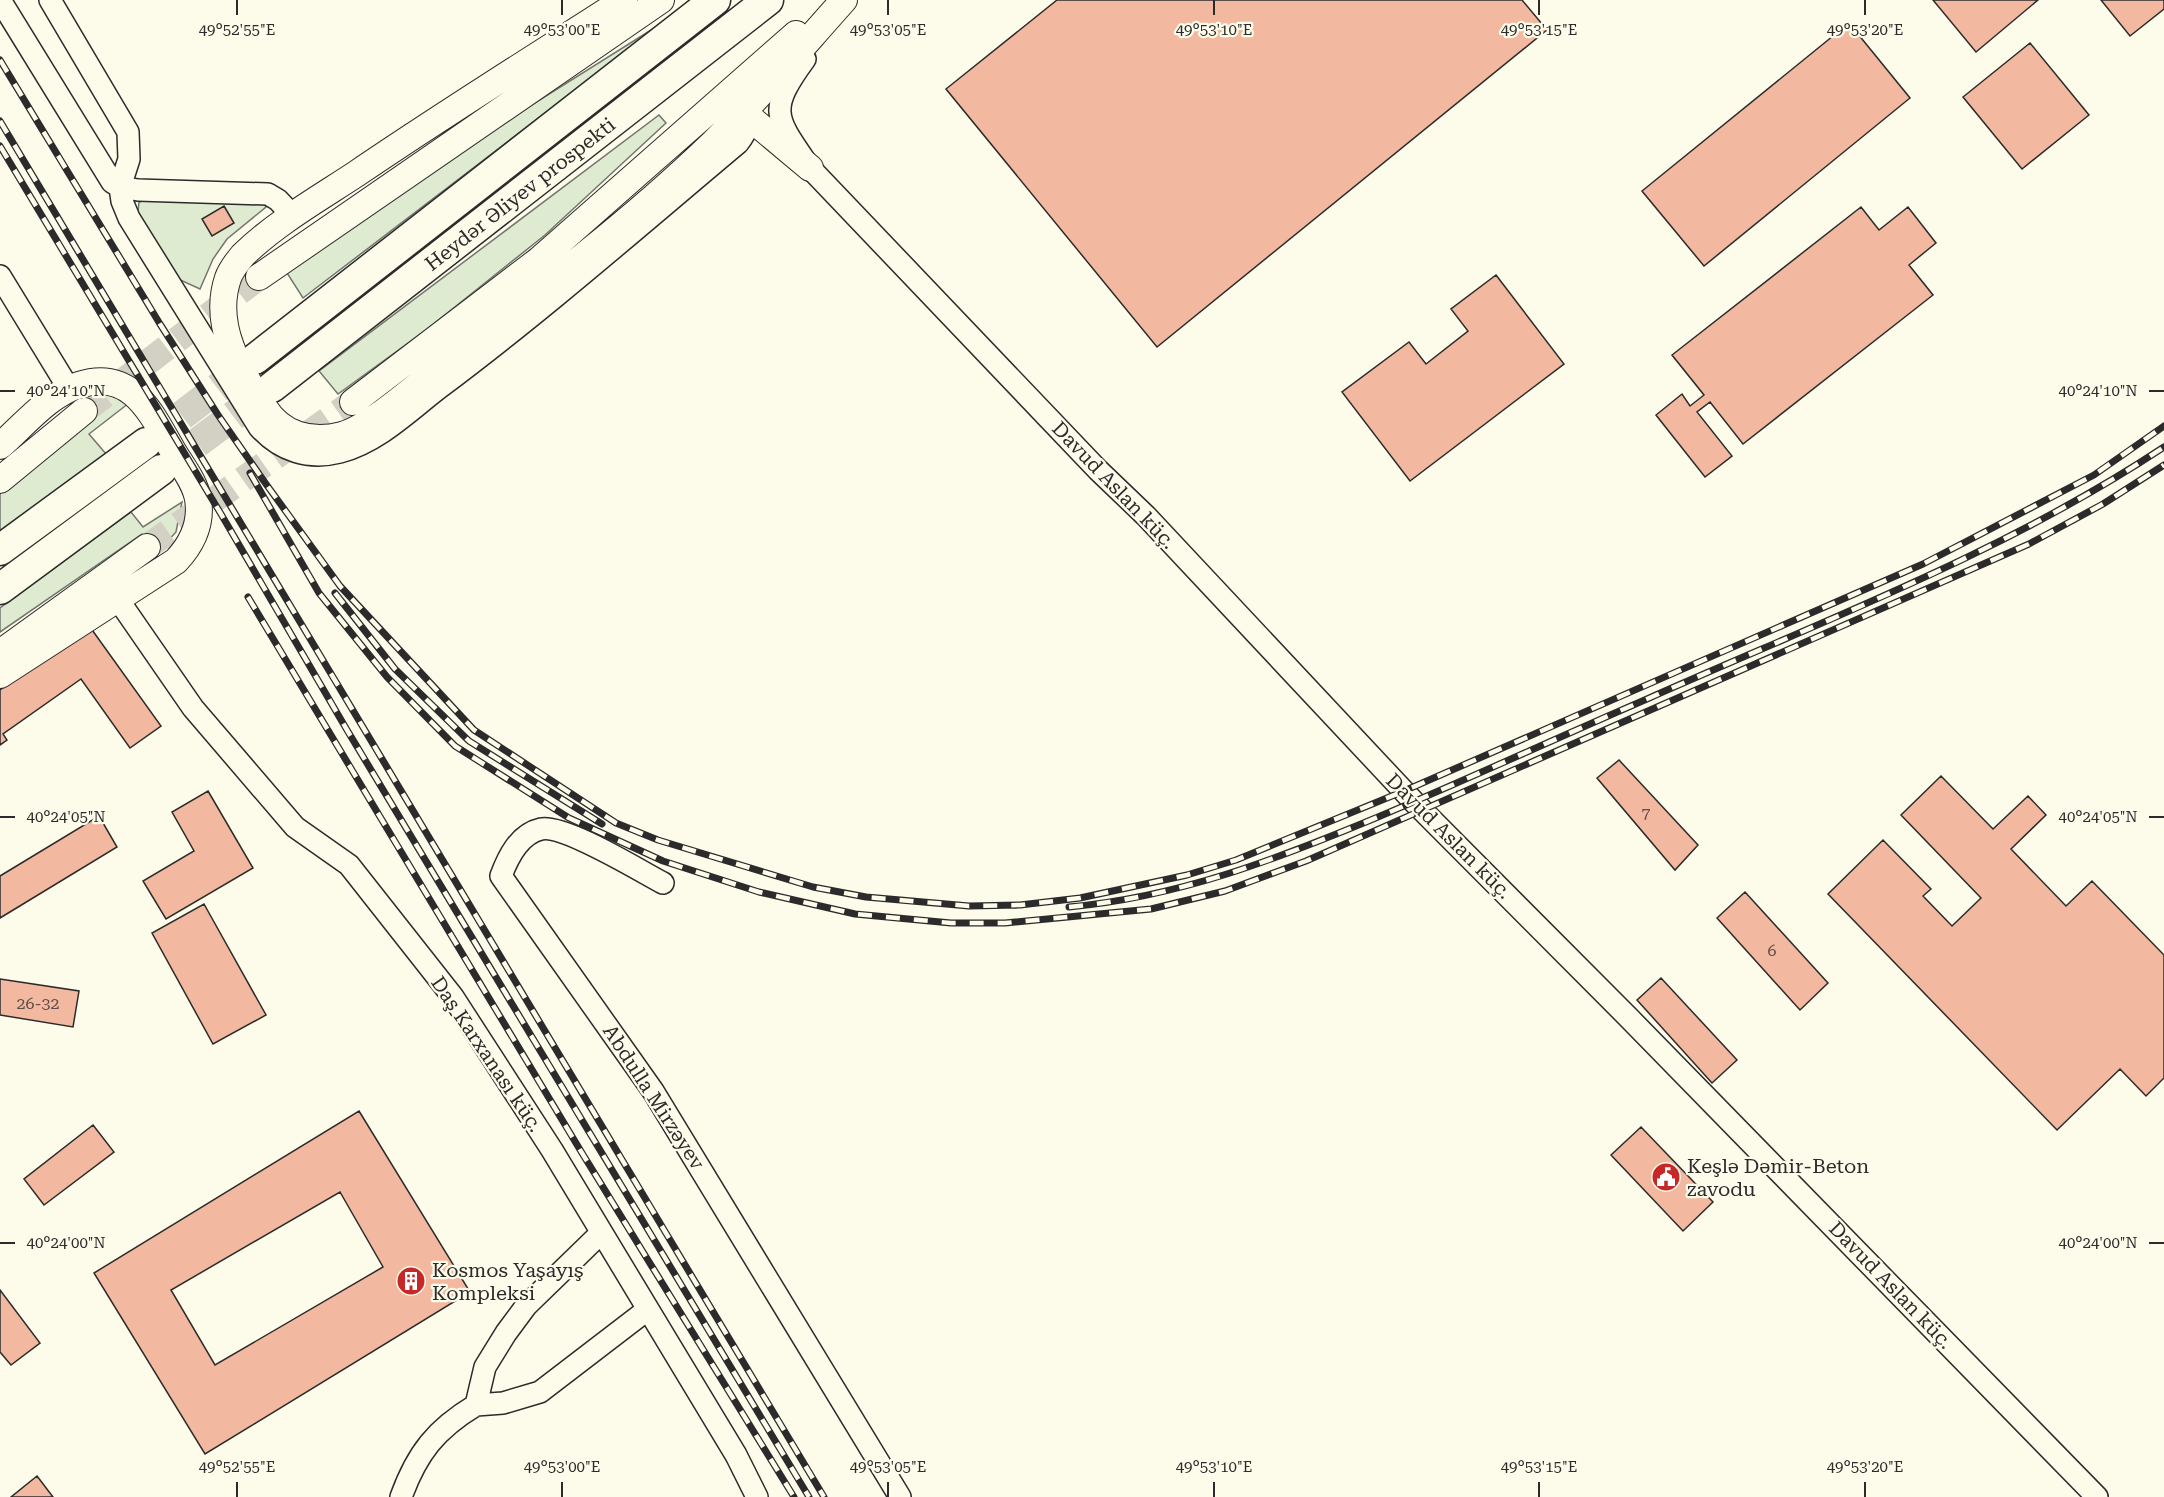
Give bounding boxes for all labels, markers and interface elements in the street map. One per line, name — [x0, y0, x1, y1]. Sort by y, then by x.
text: 49°52'55"E — [199, 21, 275, 39]
text: 49°53'00"E — [524, 21, 600, 39]
text: 49°53'05"E — [850, 21, 926, 39]
text: 49°53'10"E — [1176, 21, 1252, 39]
text: 49°53'15"E — [1501, 21, 1577, 39]
text: 49°53'20"E — [1827, 21, 1903, 39]
street label: Heydər Əliyev prospekti — [420, 112, 620, 276]
text: 40°24'10"N — [26, 382, 106, 400]
text: 40°24'10"N — [2058, 382, 2138, 400]
street label: Davud Aslan küç. — [1047, 416, 1181, 554]
street label: Davud Aslan küç. — [1381, 768, 1517, 904]
house number: 7 — [1642, 803, 1651, 822]
text: 40°24'05"N — [26, 808, 106, 826]
text: 40°24'05"N — [2058, 808, 2138, 826]
house number: 6 — [1768, 941, 1777, 960]
street label: Daş Karxanası küç. — [426, 972, 548, 1136]
house number: 26-32 — [17, 994, 59, 1013]
street label: Abdulla Mirzəyev — [598, 1020, 710, 1174]
place label: Keşlə Dəmir-Beton zavodu — [1687, 1154, 1869, 1201]
public building icon: Keşlə Dəmir-Beton zavodu — [1650, 1161, 1682, 1193]
street label: Davud Aslan küç. — [1824, 1216, 1958, 1354]
text: 40°24'00"N — [26, 1234, 106, 1252]
text: 40°24'00"N — [2058, 1234, 2138, 1252]
place label: Kosmos Yaşayış Kompleksi — [432, 1258, 584, 1305]
building icon: Kosmos Yaşayış Kompleksi — [395, 1265, 427, 1297]
text: 49°52'55"E — [199, 1458, 275, 1476]
text: 49°53'00"E — [524, 1458, 600, 1476]
text: 49°53'05"E — [850, 1458, 926, 1476]
text: 49°53'10"E — [1176, 1458, 1252, 1476]
text: 49°53'15"E — [1501, 1458, 1577, 1476]
text: 49°53'20"E — [1827, 1458, 1903, 1476]

